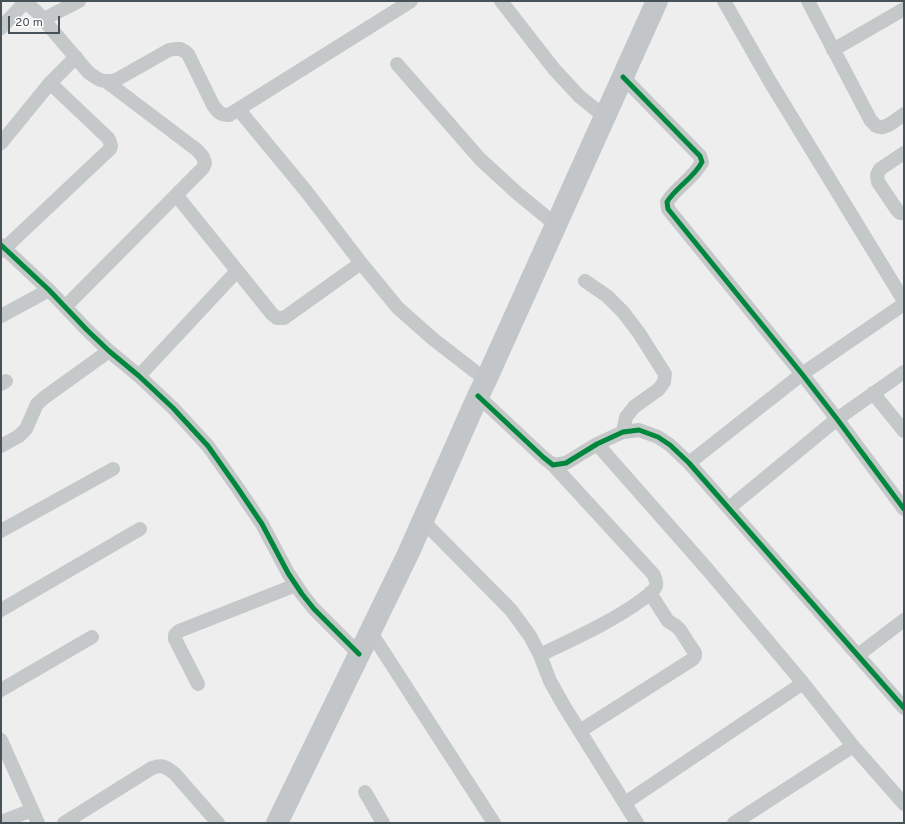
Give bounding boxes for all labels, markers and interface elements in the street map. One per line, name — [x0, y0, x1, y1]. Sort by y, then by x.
scale bar — [10, 8, 62, 34]
text: 20 m — [15, 15, 43, 31]

